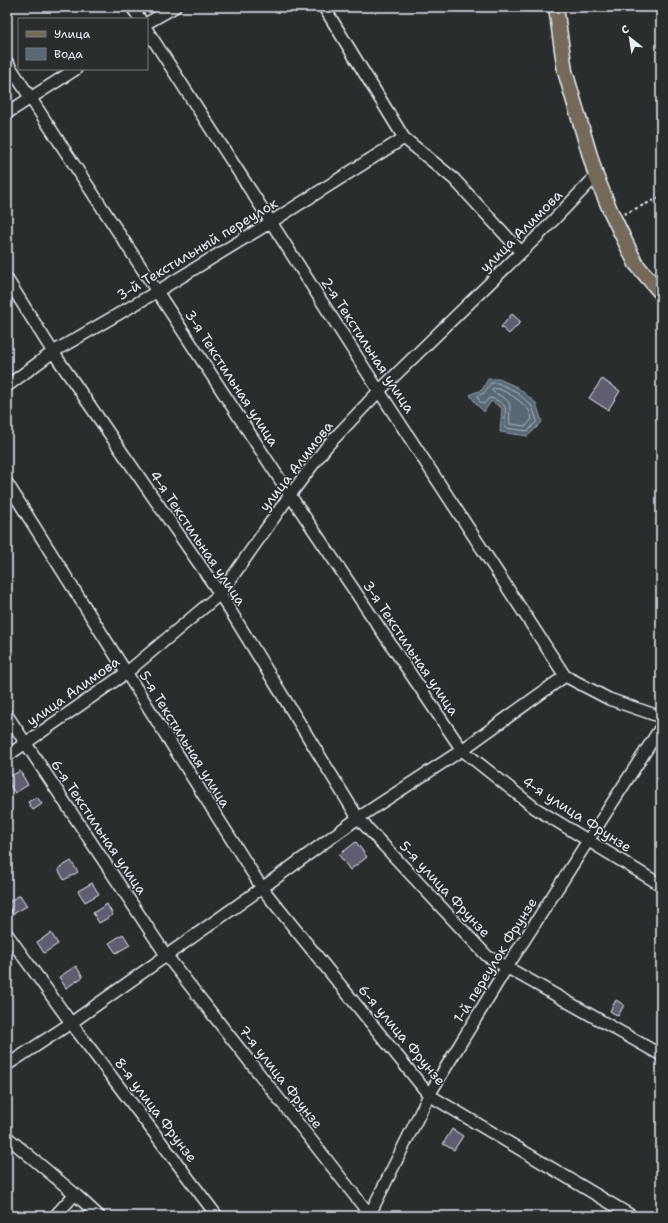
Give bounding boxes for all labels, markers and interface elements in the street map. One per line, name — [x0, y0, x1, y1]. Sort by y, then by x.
legend — [18, 18, 148, 70]
north arrow — [610, 18, 650, 58]
text: С — [619, 21, 632, 38]
text: Улица — [54, 26, 91, 42]
text: Вода — [54, 46, 83, 62]
street label: улица Алимова — [476, 186, 566, 276]
street label: 3-й Текстильный переулок — [113, 194, 281, 304]
street label: 2-я Текстильная улица — [317, 274, 419, 416]
street label: 3-я Текстильная улица — [181, 306, 283, 450]
street label: улица Алимова — [255, 417, 337, 515]
street label: 4-я Текстильная улица — [146, 467, 250, 609]
street label: 3-я Текстильная улица — [359, 577, 463, 719]
street label: улица Алимова — [23, 652, 123, 730]
street label: 5-я Текстильная улица — [136, 667, 235, 811]
street label: 6-я Текстильная улица — [47, 756, 151, 898]
street label: 4-я улица Фрунзе — [519, 772, 635, 856]
street label: 5-я улица Фрунзе — [396, 837, 494, 941]
street label: 1-й переулок Фрунзе — [449, 894, 541, 1026]
street label: 6-я улица Фрунзе — [355, 981, 450, 1089]
street label: 7-я улица Фрунзе — [235, 1022, 327, 1132]
street label: 8-я улица Фрунзе — [111, 1054, 201, 1166]

